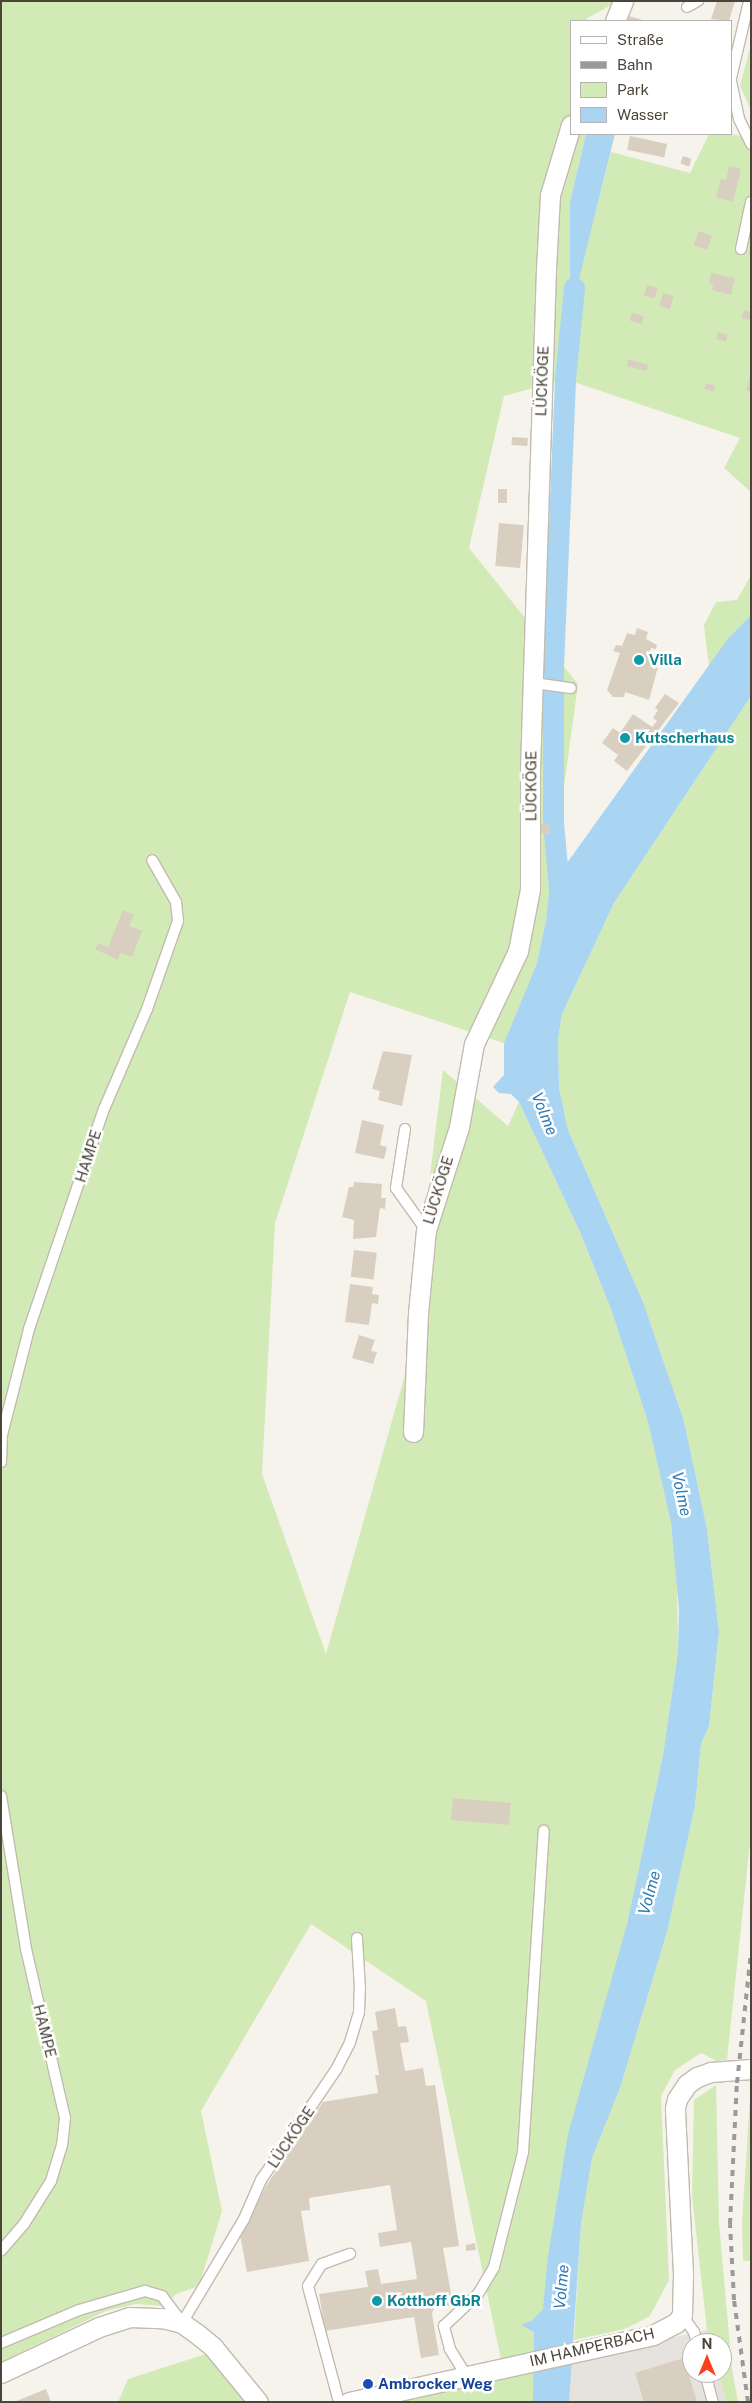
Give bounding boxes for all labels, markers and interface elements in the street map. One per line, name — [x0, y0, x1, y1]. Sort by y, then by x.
legend — [570, 20, 732, 135]
text: Straße — [617, 31, 664, 48]
text: Bahn — [617, 56, 653, 73]
text: Park — [617, 81, 649, 98]
text: Wasser — [617, 106, 668, 123]
street label: LÜCKÖGE — [532, 345, 552, 417]
place label: Villa — [649, 651, 682, 669]
marker: Villa — [633, 654, 645, 666]
place label: Kutscherhaus — [635, 729, 734, 747]
marker: Kutscherhaus — [619, 732, 631, 744]
street label: LÜCKÖGE — [522, 751, 540, 821]
water label: Volme — [527, 1090, 561, 1138]
street label: HAMPE — [71, 1127, 105, 1185]
street label: LÜCKÖGE — [419, 1154, 457, 1226]
water label: Volme — [667, 1470, 695, 1518]
water label: Volme — [635, 1869, 665, 1917]
street label: HAMPE — [30, 2002, 60, 2060]
street label: LÜCKÖGE — [264, 2103, 318, 2171]
water label: Volme — [550, 2264, 574, 2310]
place label: Kotthoff GbR — [387, 2292, 481, 2310]
marker: Kotthoff GbR — [371, 2295, 383, 2307]
street label: IM HAMPERBACH — [528, 2324, 656, 2370]
north arrow — [682, 2333, 732, 2383]
text: N — [702, 2336, 712, 2352]
place label: Ambrocker Weg — [378, 2375, 493, 2393]
marker: Ambrocker Weg — [362, 2378, 374, 2390]

